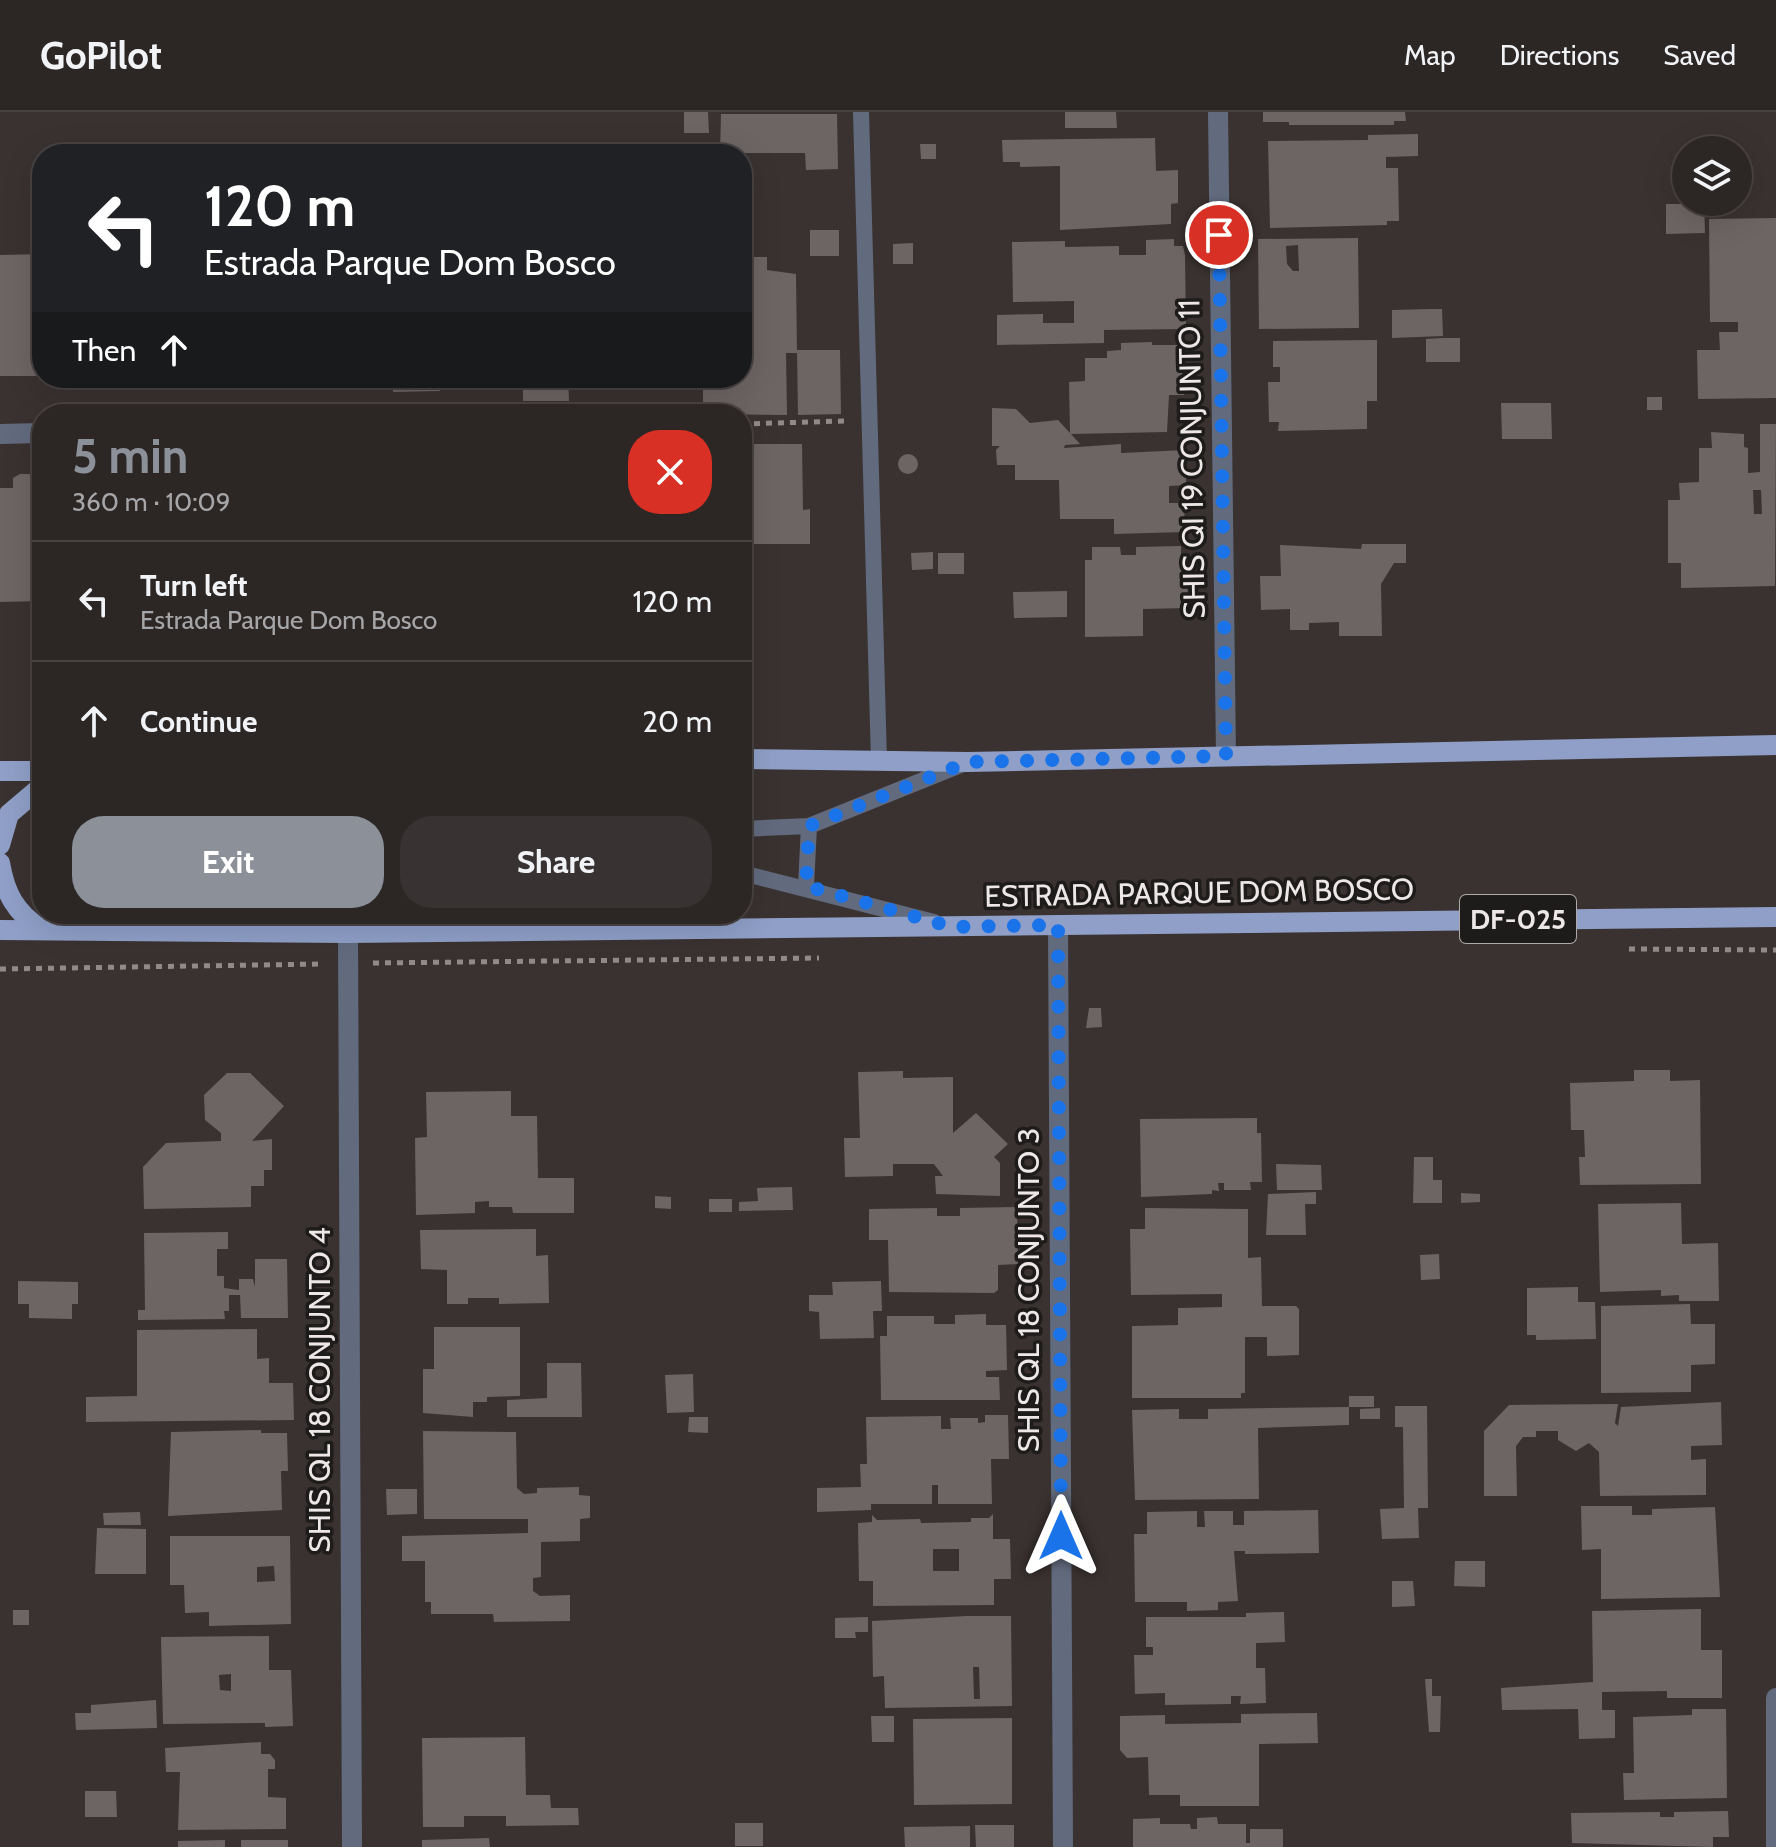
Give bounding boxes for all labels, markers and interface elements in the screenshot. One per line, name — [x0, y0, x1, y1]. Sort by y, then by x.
text: GoPilot — [40, 32, 162, 79]
text: Map — [1404, 38, 1456, 72]
text: Directions — [1500, 38, 1619, 72]
text: Saved — [1663, 38, 1736, 72]
map controls — [1672, 136, 1752, 216]
button: layers — [1672, 136, 1752, 216]
text: 120 m — [204, 172, 355, 240]
icon: left — [72, 176, 176, 280]
pin — [1185, 201, 1253, 269]
icon: arrive — [1197, 213, 1241, 257]
text: Estrada Parque Dom Bosco — [204, 240, 616, 284]
street label: SHIS QI 19 CONJUNTO 11 — [1170, 299, 1213, 619]
icon: ahead — [152, 328, 196, 372]
text: Then — [72, 332, 136, 369]
text: 5 min — [72, 427, 188, 485]
button: close — [628, 430, 712, 514]
text: 360 m · 10:09 — [72, 486, 230, 518]
text: Turn left — [140, 567, 248, 604]
icon: left — [72, 579, 116, 623]
text: 120 m — [632, 583, 712, 620]
text: Estrada Parque Dom Bosco — [140, 604, 437, 636]
icon: ahead — [72, 699, 116, 743]
text: Continue — [140, 703, 257, 740]
text: 20 m — [642, 703, 712, 740]
button: Exit — [72, 816, 384, 908]
button: Share — [400, 816, 712, 908]
street label: ESTRADA PARQUE DOM BOSCO — [984, 870, 1414, 915]
road number: DF-025 — [1460, 895, 1576, 943]
street label: SHIS QL 18 CONJUNTO 3 — [1010, 1128, 1047, 1452]
street label: SHIS QL 18 CONJUNTO 4 — [301, 1227, 338, 1553]
position arrow — [1019, 1494, 1103, 1578]

